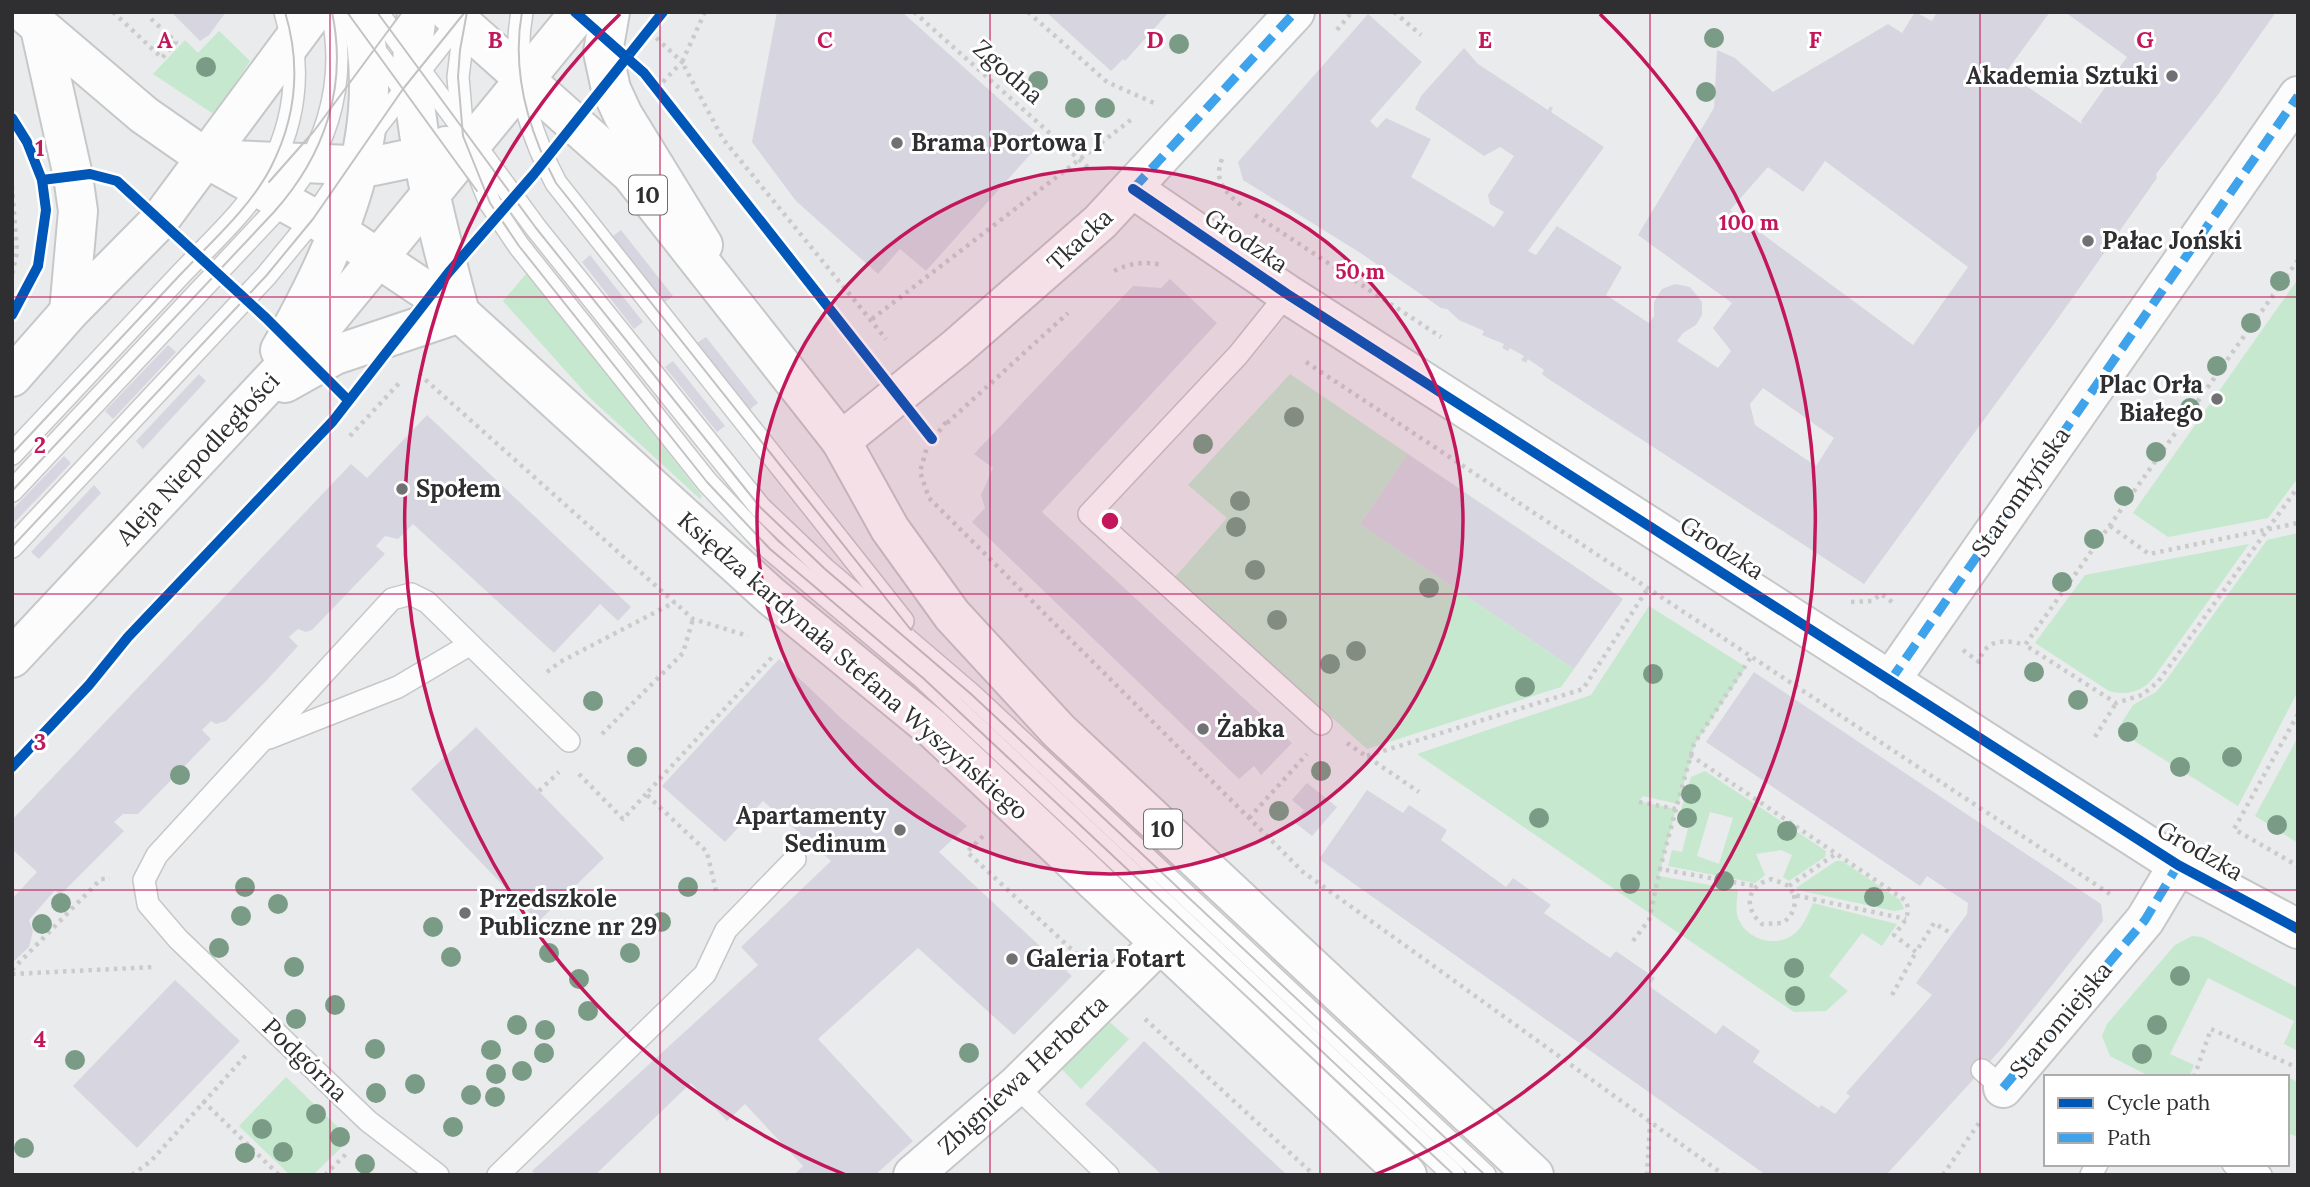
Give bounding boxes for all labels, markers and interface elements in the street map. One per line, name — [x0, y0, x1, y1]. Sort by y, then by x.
text: A — [157, 25, 173, 54]
text: B — [487, 25, 503, 54]
text: C — [817, 25, 833, 54]
text: D — [1146, 25, 1164, 54]
text: E — [1478, 25, 1492, 54]
text: F — [1808, 25, 1822, 54]
text: G — [2136, 25, 2154, 54]
street label: Zgodna — [967, 33, 1050, 111]
place label: Akademia Sztuki — [1966, 60, 2158, 91]
marker: Akademia Sztuki — [2164, 68, 2180, 84]
place label: Brama Portowa I — [911, 127, 1102, 158]
text: 1 — [35, 133, 45, 162]
marker: Brama Portowa I — [889, 135, 905, 151]
road number: 10 — [629, 176, 667, 214]
street label: Tkacka — [1040, 201, 1119, 278]
street label: Grodzka — [1198, 201, 1294, 280]
text: 100 m — [1719, 209, 1779, 236]
place label: Pałac Joński — [2102, 225, 2242, 256]
marker: Pałac Joński — [2080, 233, 2096, 249]
text: 50 m — [1335, 258, 1385, 285]
street label: Aleja Niepodległości — [109, 366, 286, 552]
place label: Plac Orła Białego — [2099, 369, 2203, 428]
marker: Plac Orła Białego — [2209, 391, 2225, 407]
street label: Staromłyńska — [1964, 421, 2077, 563]
text: 2 — [34, 430, 46, 459]
place label: Społem — [416, 473, 501, 504]
marker: Społem — [394, 481, 410, 497]
street label: Księdza kardynała Stefana Wyszyńskiego — [671, 505, 1035, 827]
centre of rings — [1098, 509, 1122, 533]
street label: Grodzka — [1674, 509, 1770, 586]
place label: Żabka — [1217, 713, 1285, 744]
marker: Żabka — [1195, 721, 1211, 737]
text: 3 — [34, 727, 46, 756]
place label: Apartamenty Sedinum — [736, 800, 887, 859]
road number: 10 — [1144, 810, 1182, 848]
street label: Grodzka — [2152, 814, 2249, 888]
marker: Apartamenty Sedinum — [892, 822, 908, 838]
place label: Przedszkole Publiczne nr 29 — [479, 883, 657, 942]
marker: Przedszkole Publiczne nr 29 — [457, 905, 473, 921]
place label: Galeria Fotart — [1026, 943, 1187, 974]
marker: Galeria Fotart — [1004, 951, 1020, 967]
street label: Staromiejska — [2003, 955, 2119, 1085]
street label: Zbigniewa Herberta — [931, 988, 1114, 1161]
street label: Podgórna — [256, 1011, 355, 1108]
text: 4 — [34, 1024, 46, 1053]
legend — [2044, 1075, 2289, 1166]
text: Cycle path — [2107, 1089, 2210, 1116]
text: Path — [2107, 1124, 2151, 1151]

